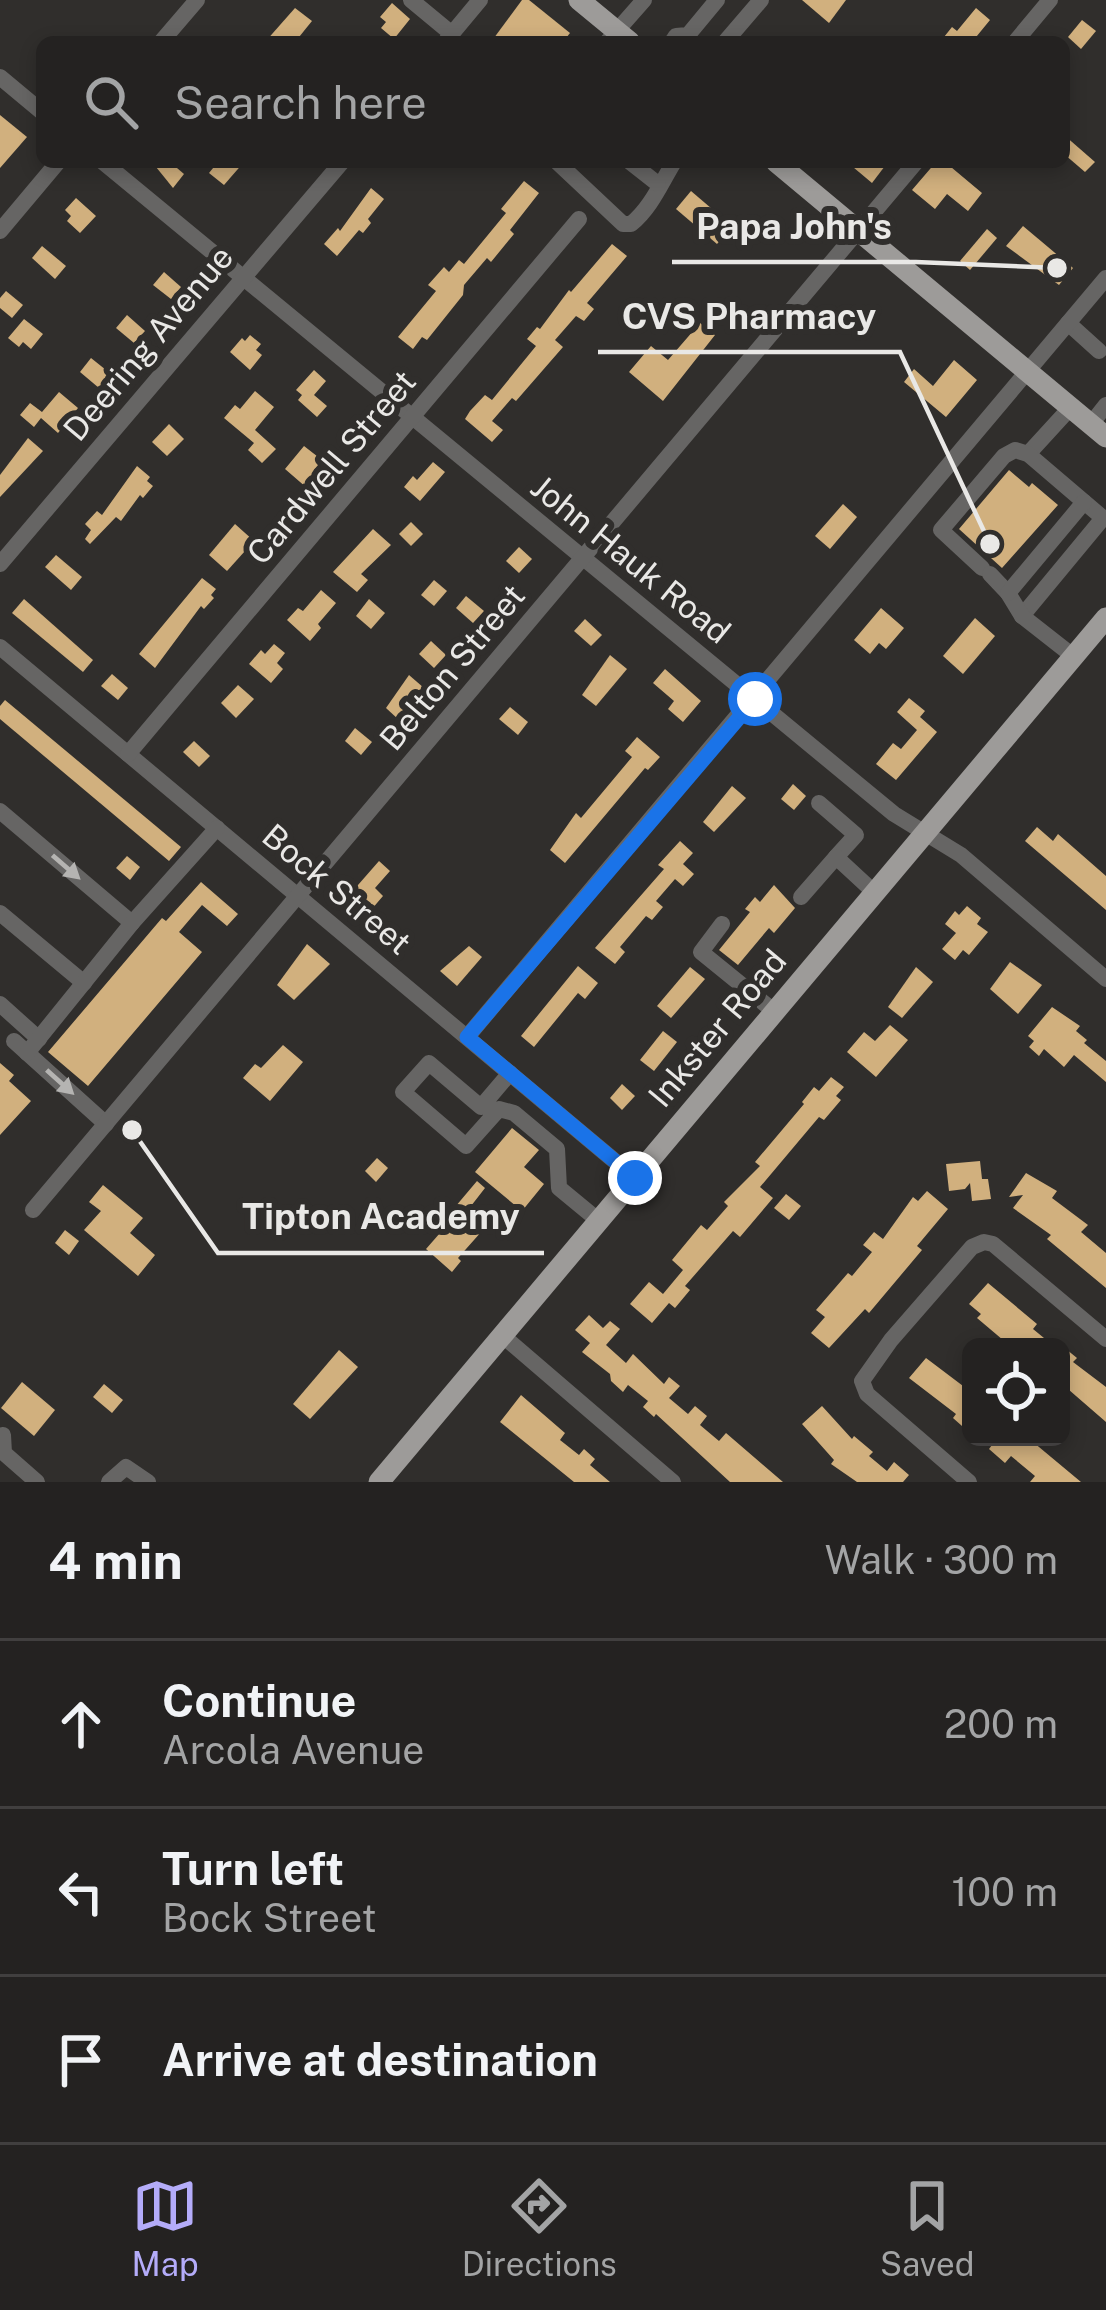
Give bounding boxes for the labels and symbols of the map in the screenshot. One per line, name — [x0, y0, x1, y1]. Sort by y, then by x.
callout: Papa John's — [672, 190, 916, 262]
text: Papa John's — [696, 205, 892, 247]
street label: Deering Avenue — [56, 238, 240, 448]
callout: CVS Pharmacy — [598, 280, 900, 352]
text: CVS Pharmacy — [622, 295, 876, 337]
street label: Cardwell Street — [239, 362, 423, 572]
street label: John Hauk Road — [524, 467, 738, 651]
street label: Belton Street — [372, 577, 532, 757]
route start — [728, 672, 782, 726]
street label: Bock Street — [255, 816, 419, 962]
one-way arrow — [52, 853, 81, 880]
street label: Inkster Road — [640, 942, 794, 1114]
one-way arrow — [46, 1068, 75, 1095]
route end — [608, 1151, 662, 1205]
callout: Tipton Academy — [218, 1181, 544, 1253]
text: Tipton Academy — [242, 1195, 520, 1237]

